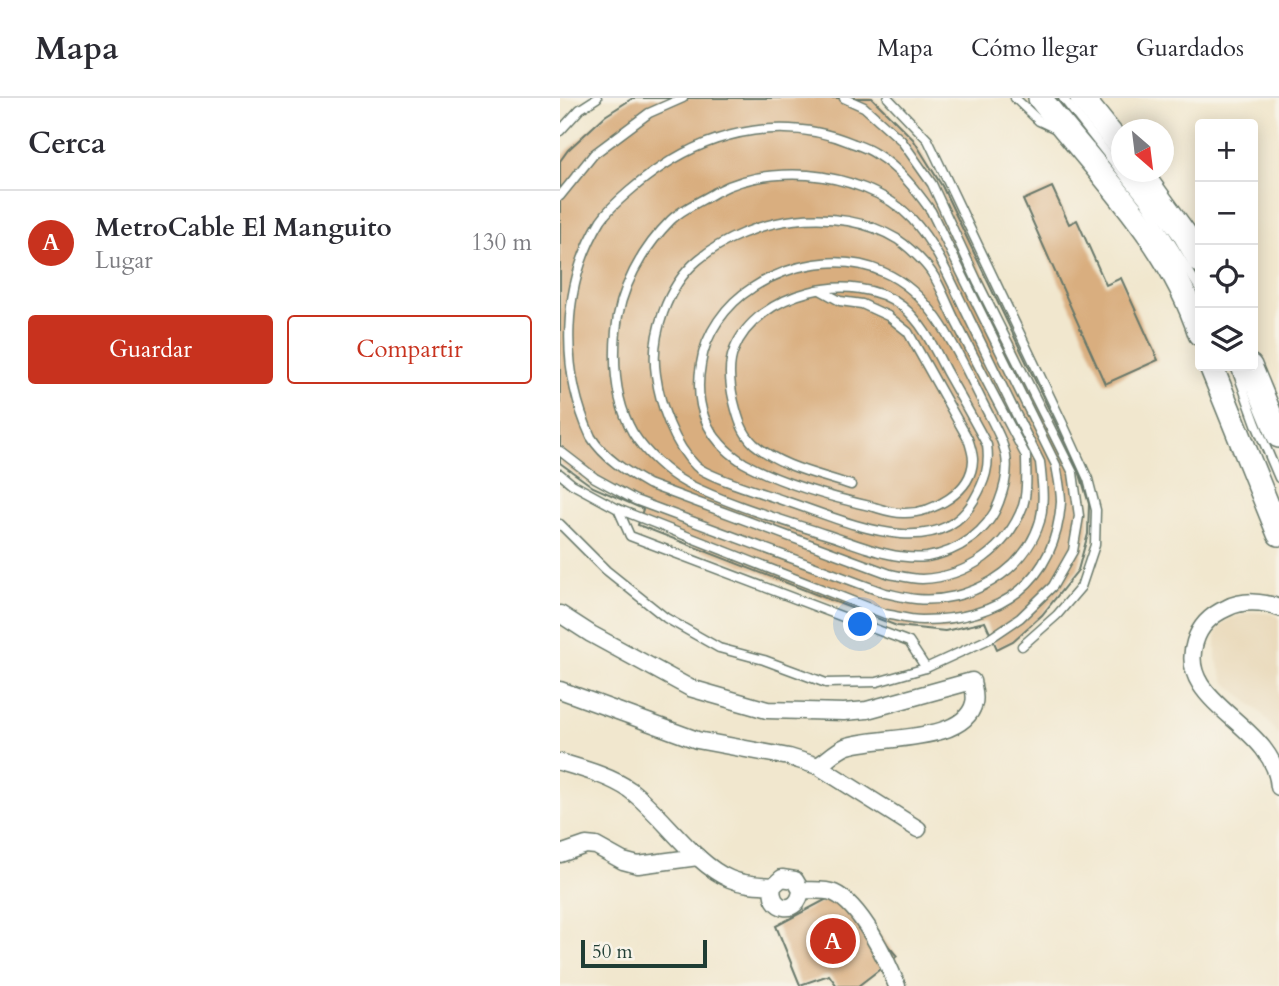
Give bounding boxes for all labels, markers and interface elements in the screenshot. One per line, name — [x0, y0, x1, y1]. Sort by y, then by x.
text: Mapa — [35, 26, 119, 71]
text: Mapa — [877, 32, 933, 65]
text: Cómo llegar — [971, 32, 1098, 65]
text: Guardados — [1136, 32, 1244, 65]
north arrow — [1111, 119, 1174, 182]
map controls — [1195, 119, 1258, 371]
button: + — [1195, 119, 1258, 182]
text: Cerca — [28, 123, 106, 164]
button: − — [1195, 182, 1258, 245]
text: MetroCable El Manguito — [95, 210, 392, 245]
text: A — [42, 227, 60, 258]
text: 130 m — [471, 227, 532, 258]
text: Lugar — [95, 245, 153, 276]
button: locate — [1195, 245, 1258, 308]
button: layers — [1195, 308, 1258, 371]
button: Guardar — [28, 315, 273, 384]
button: Compartir — [287, 315, 532, 384]
your location — [843, 607, 877, 641]
pin: A — [810, 915, 856, 967]
scale bar — [581, 937, 707, 969]
text: 50 m — [592, 939, 633, 965]

